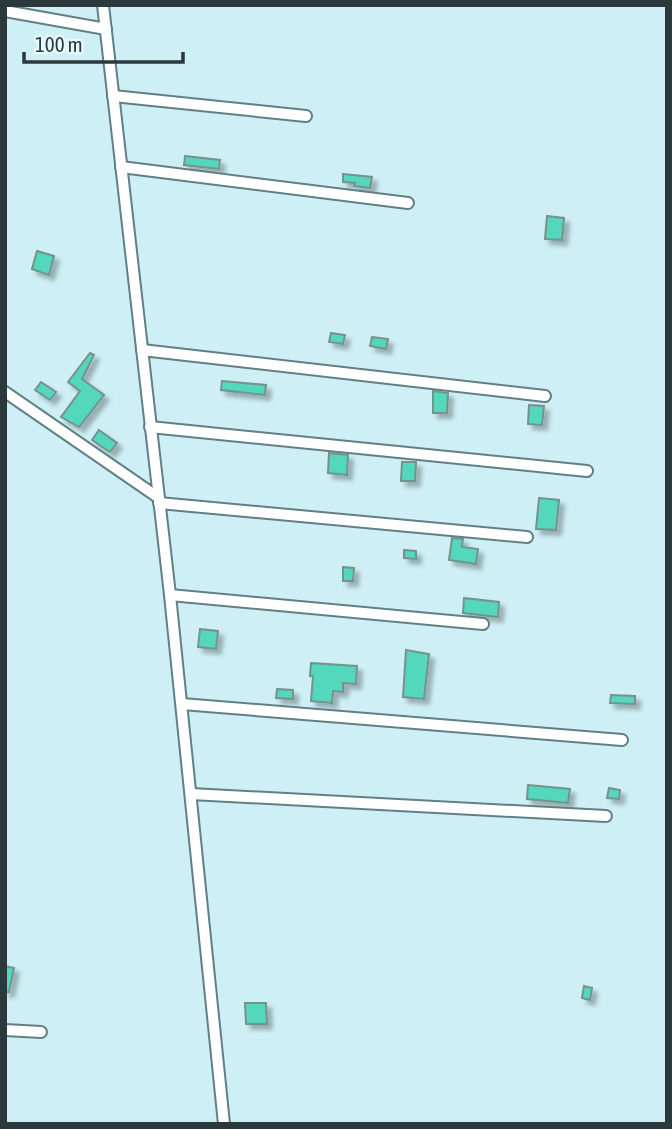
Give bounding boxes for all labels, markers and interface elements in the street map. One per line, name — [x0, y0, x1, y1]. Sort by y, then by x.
scale bar — [24, 21, 184, 65]
text: 100 m — [35, 32, 83, 56]

